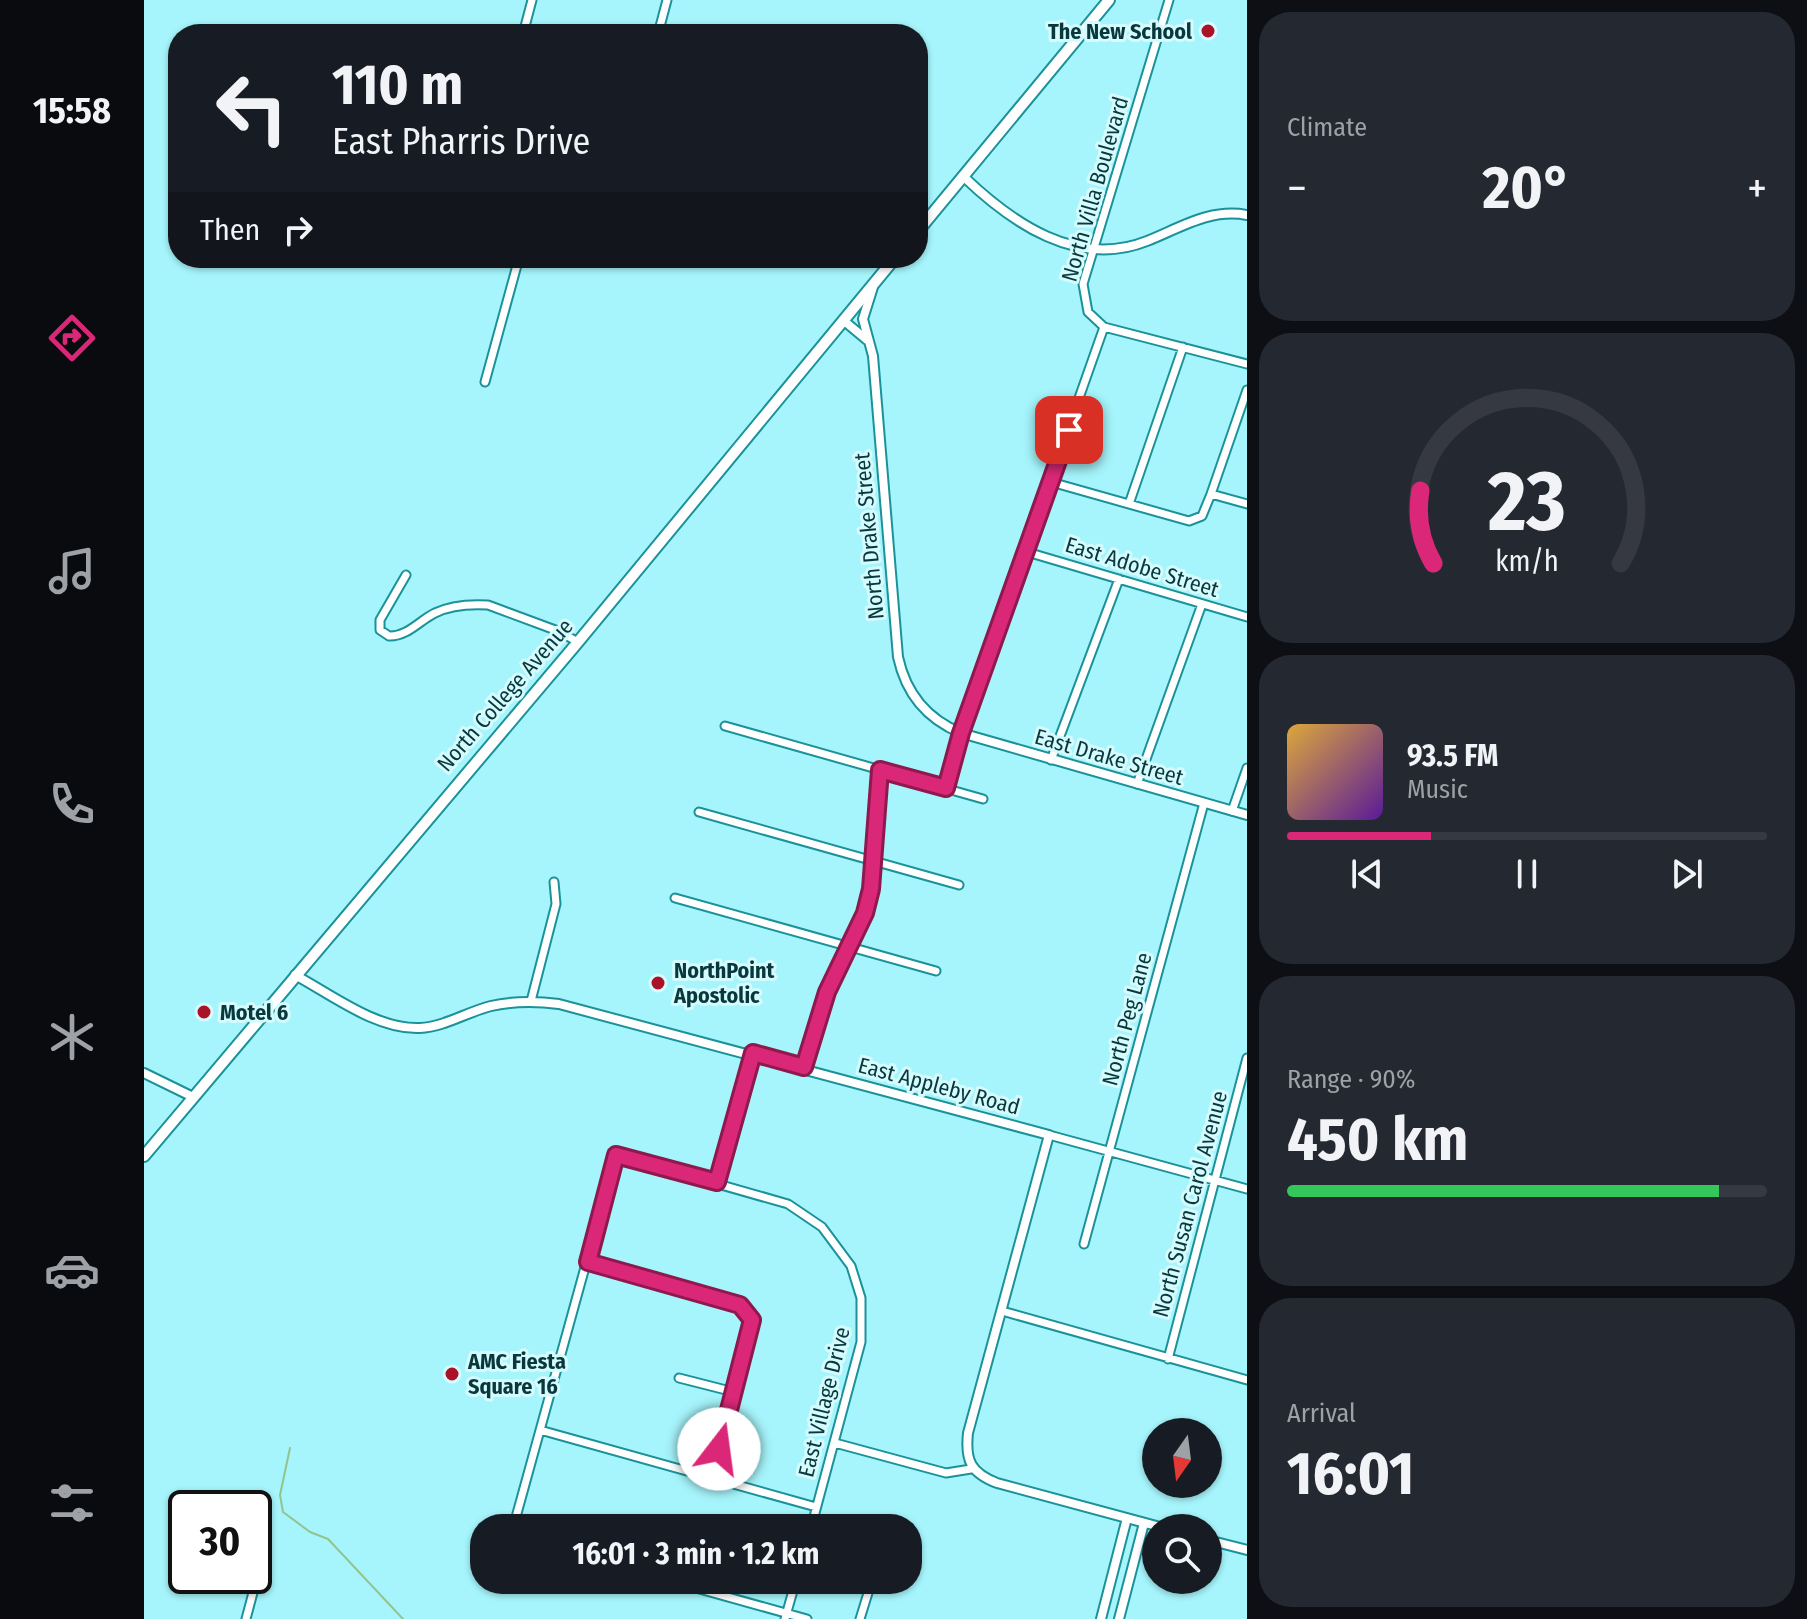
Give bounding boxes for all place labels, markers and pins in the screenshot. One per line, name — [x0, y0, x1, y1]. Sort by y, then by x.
place label: The New School — [1048, 18, 1193, 45]
marker: The New School — [1199, 22, 1217, 40]
pin — [1035, 396, 1103, 464]
place label: NorthPoint Apostolic — [673, 957, 775, 1009]
marker: NorthPoint Apostolic — [649, 974, 667, 992]
place label: Motel 6 — [220, 999, 288, 1026]
marker: Motel 6 — [195, 1003, 213, 1021]
place label: AMC Fiesta Square 16 — [467, 1348, 566, 1400]
marker: AMC Fiesta Square 16 — [443, 1365, 461, 1383]

